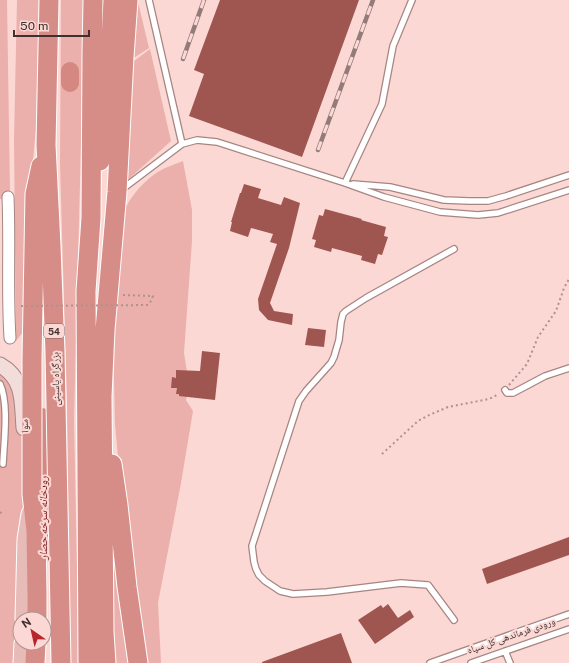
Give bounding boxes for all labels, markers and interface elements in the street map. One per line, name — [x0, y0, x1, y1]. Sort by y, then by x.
scale bar — [14, 12, 89, 38]
text: 50 m — [20, 19, 48, 33]
road number: 54 — [44, 324, 64, 338]
street label: بزرگراه یاسینی — [49, 352, 62, 406]
street label: سوا — [17, 418, 31, 433]
water label: رودخانه سرخه حصار — [37, 476, 50, 561]
north arrow — [12, 611, 52, 651]
street label: ورودی فرماندهی کل سپاه — [465, 614, 557, 657]
text: N — [19, 615, 33, 630]

